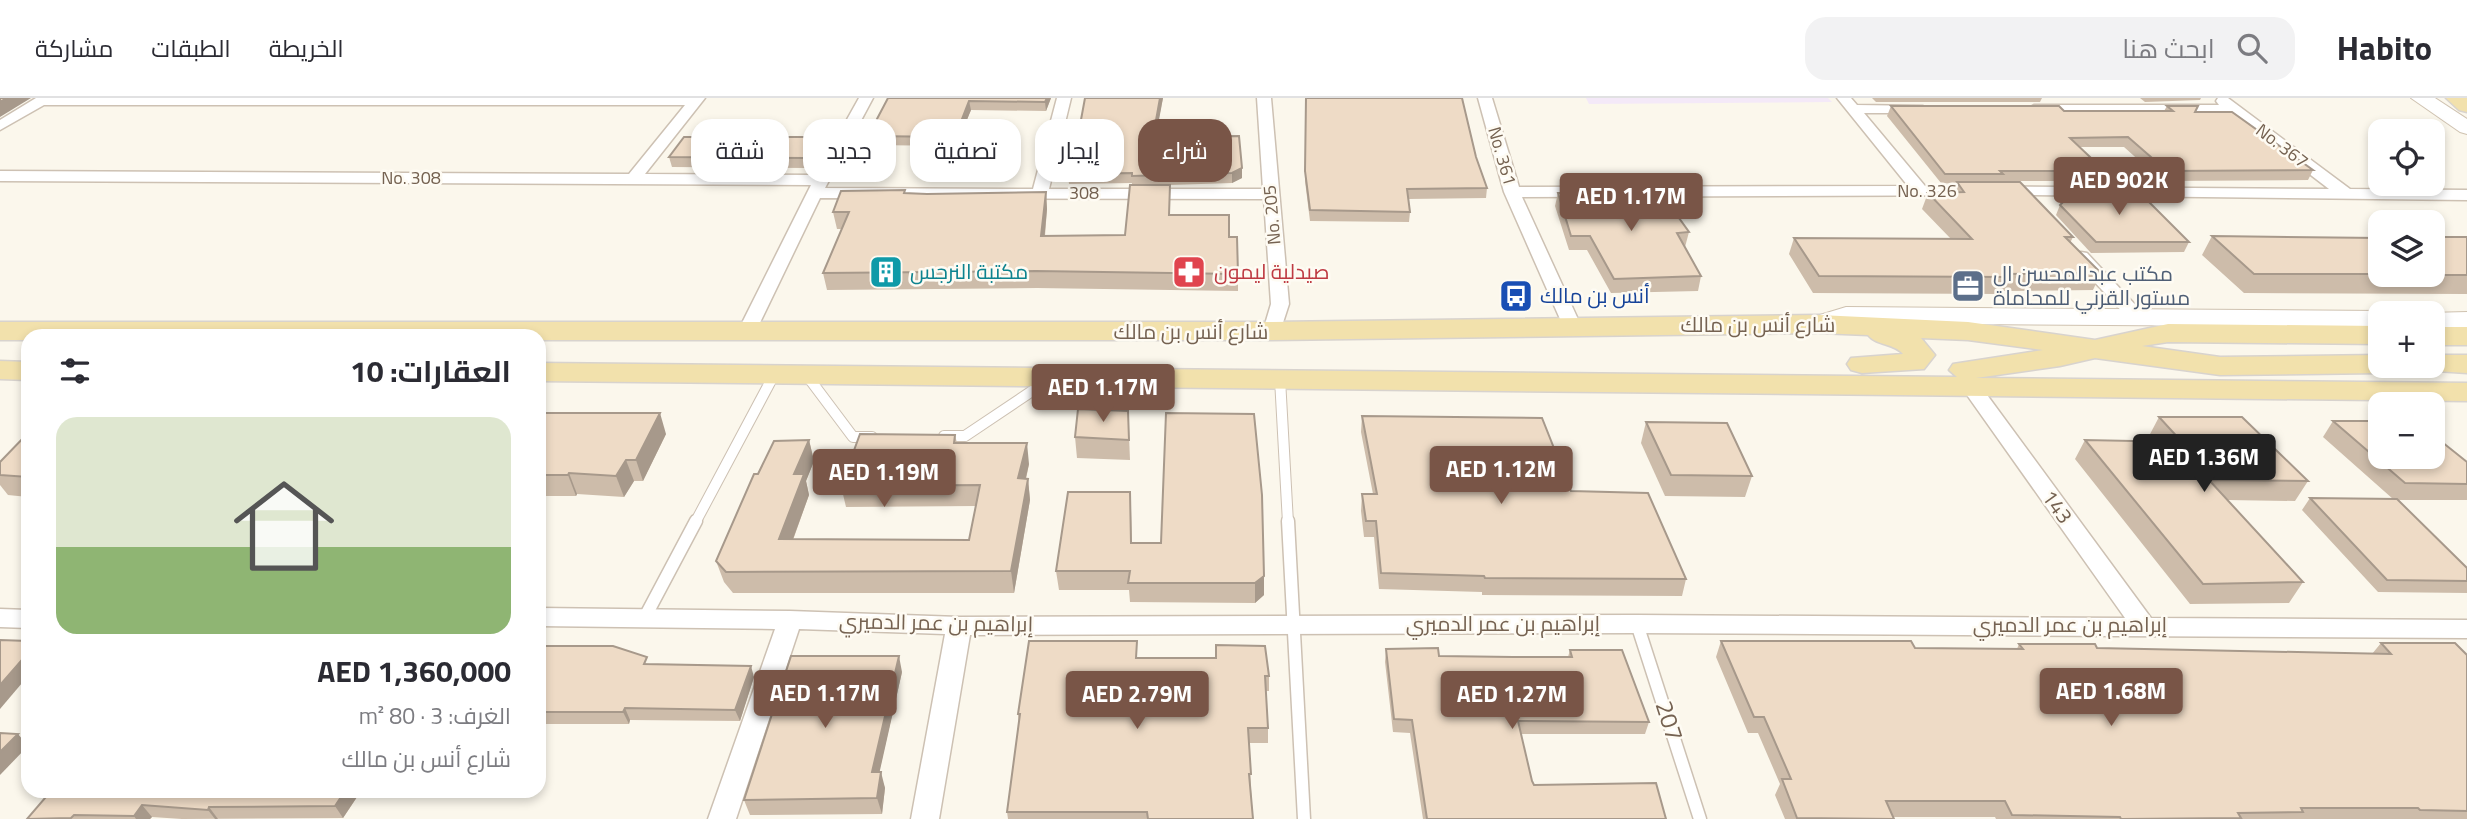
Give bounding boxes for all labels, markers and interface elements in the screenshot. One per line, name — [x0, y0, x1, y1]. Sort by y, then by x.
search box — [1805, 17, 2295, 80]
text: Habito — [2337, 23, 2432, 73]
text: ابحث هنا — [2122, 29, 2215, 68]
icon: search — [2233, 29, 2271, 67]
text: مشاركة — [35, 30, 113, 66]
text: الطبقات — [151, 30, 231, 66]
text: الخريطة — [269, 30, 344, 66]
street label: No. 367 — [2250, 117, 2314, 174]
chip: شقة — [691, 119, 789, 182]
chip: جديد — [803, 119, 896, 182]
chip: تصفية — [910, 119, 1021, 182]
chip: إيجار — [1035, 119, 1124, 182]
chip: شراء — [1138, 119, 1232, 182]
map controls — [2368, 119, 2445, 469]
button: locate — [2368, 119, 2445, 196]
street label: No. 361 — [1481, 123, 1524, 188]
pin: AED 902K — [2047, 158, 2191, 217]
text: AED 902K — [2070, 162, 2168, 197]
street label: No. 308 — [381, 164, 441, 191]
pin: AED 1.17M — [1551, 174, 1711, 233]
street label: No. 326 — [1897, 177, 1957, 204]
text: AED 1.17M — [1576, 178, 1686, 213]
street label: 308 — [1069, 179, 1099, 206]
street label: No. 205 — [1255, 184, 1288, 246]
button: layers — [2368, 210, 2445, 287]
building icon: مكتبة النرجس — [867, 253, 905, 291]
pharmacy icon: صيدلية ليمون — [1170, 253, 1208, 291]
place label: مكتبة النرجس — [910, 255, 1028, 287]
place label: صيدلية ليمون — [1214, 255, 1330, 287]
place label: مكتب عبدالمحسن ال مستور القرني للمحاماة — [1993, 257, 2190, 314]
office icon: مكتب عبدالمحسن ال مستور القرني للمحاماة — [1949, 267, 1987, 305]
bus stop icon: أنس بن مالك — [1497, 277, 1535, 315]
place label: أنس بن مالك — [1540, 279, 1650, 311]
button: + — [2368, 301, 2445, 378]
street label: شارع أنس بن مالك — [1681, 308, 1835, 340]
street label: شارع أنس بن مالك — [1114, 315, 1268, 347]
text: العقارات: 10 — [350, 348, 511, 394]
icon: filters — [56, 352, 94, 390]
pin: AED 1.17M — [1023, 364, 1183, 424]
text: AED 1.17M — [1048, 369, 1158, 404]
button: − — [2368, 392, 2445, 469]
pin: AED 1.36M — [2124, 434, 2284, 494]
text: AED 1.36M — [2149, 439, 2259, 474]
pin: AED 1.12M — [1421, 446, 1581, 506]
pin: AED 1.19M — [804, 450, 964, 509]
text: AED 1.12M — [1446, 451, 1556, 486]
text: AED 1.19M — [829, 454, 939, 489]
icon: home — [221, 463, 347, 589]
street label: 143 — [2034, 483, 2081, 530]
street label: إبراهيم بن عمر الدميري — [839, 604, 1033, 641]
street label: إبراهيم بن عمر الدميري — [1406, 607, 1600, 640]
street label: إبراهيم بن عمر الدميري — [1973, 608, 2167, 641]
text: AED 1,360,000 — [317, 648, 511, 694]
pin: AED 1.68M — [2031, 668, 2191, 728]
pin: AED 1.17M — [745, 670, 905, 730]
pin: AED 2.79M — [1057, 672, 1217, 731]
pin: AED 1.27M — [1432, 672, 1592, 731]
text: AED 1.68M — [2056, 673, 2166, 708]
text: AED 1.17M — [770, 675, 880, 710]
text: AED 2.79M — [1082, 676, 1192, 711]
text: AED 1.27M — [1457, 676, 1567, 711]
street label: 207 — [1647, 696, 1693, 745]
text: الغرف: 3 · 80 m² — [359, 698, 511, 733]
text: شارع أنس بن مالك — [341, 741, 511, 776]

